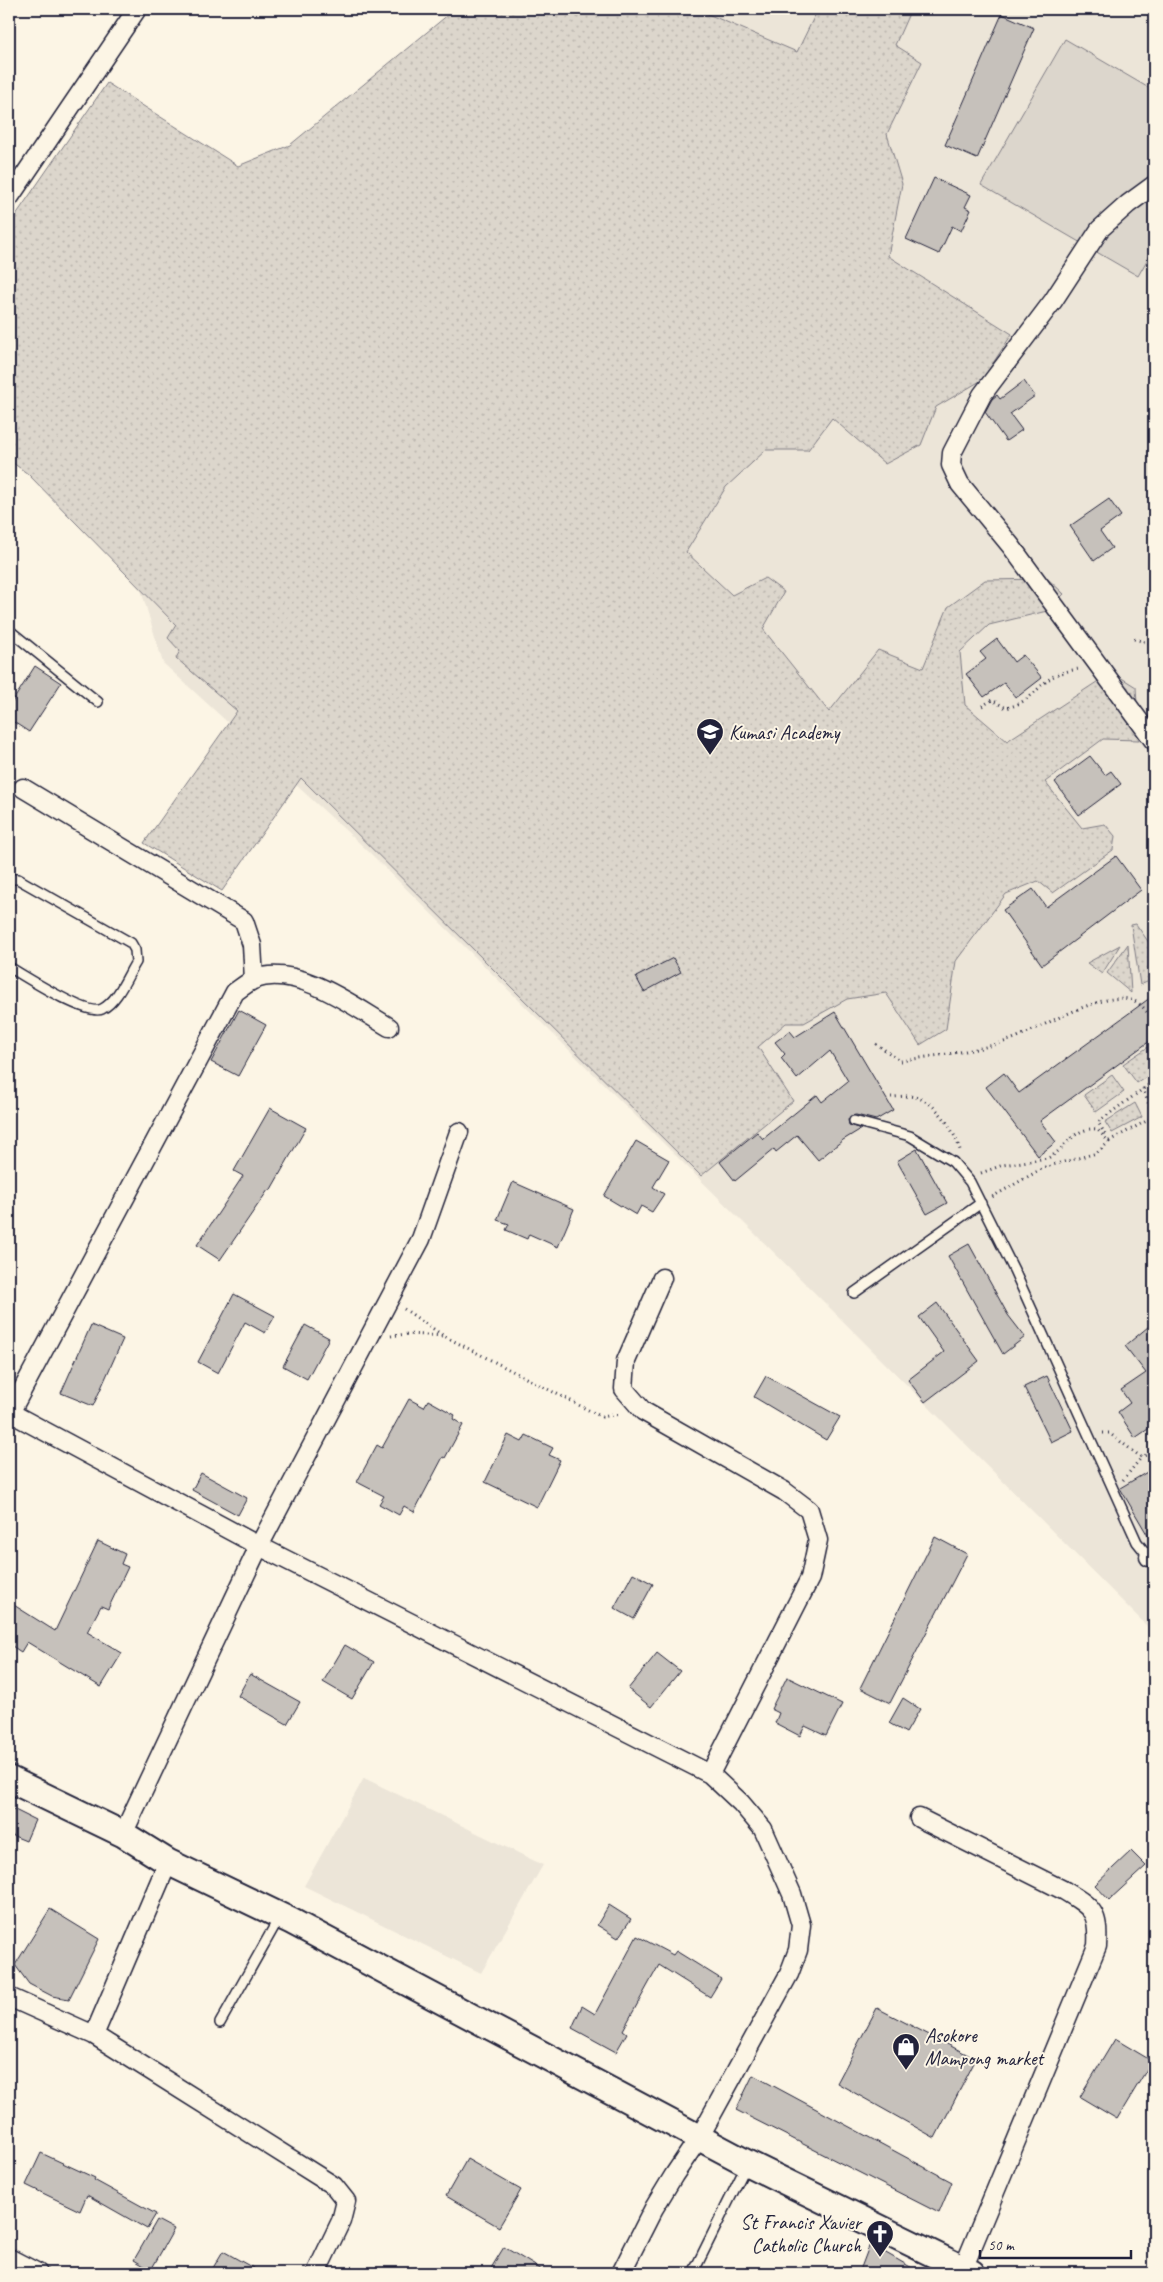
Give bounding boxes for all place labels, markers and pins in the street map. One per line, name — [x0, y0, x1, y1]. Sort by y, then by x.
school or university icon: Kumasi Academy — [695, 717, 725, 756]
place label: Kumasi Academy — [729, 720, 842, 745]
place label: Asokore Mampong market — [925, 2023, 1046, 2071]
shop icon: Asokore Mampong market — [891, 2032, 921, 2071]
place label: St Francis Xavier Catholic Church — [740, 2210, 863, 2258]
church icon: St Francis Xavier Catholic Church — [865, 2219, 895, 2258]

